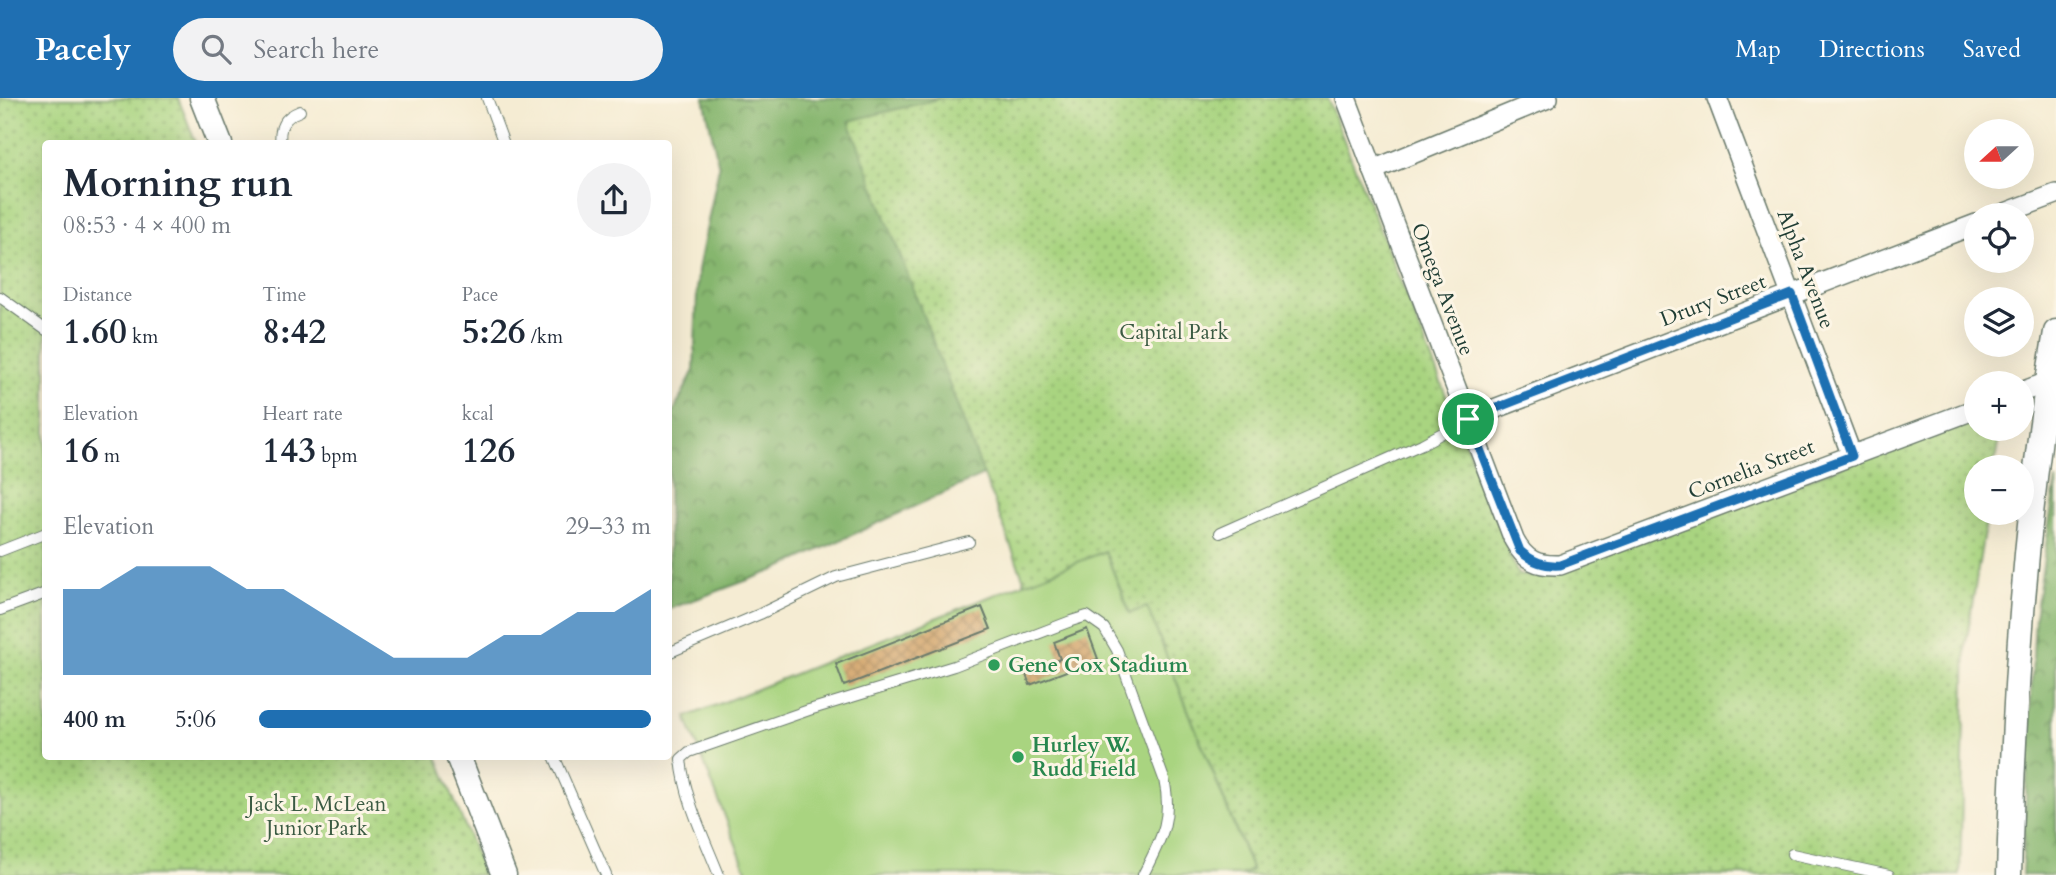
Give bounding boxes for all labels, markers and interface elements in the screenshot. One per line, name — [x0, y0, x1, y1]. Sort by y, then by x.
search box — [173, 18, 663, 81]
text: Pacely — [35, 27, 131, 72]
icon: search — [197, 30, 235, 68]
text: Search here — [253, 32, 379, 67]
text: Map — [1735, 33, 1781, 66]
text: Directions — [1819, 33, 1925, 66]
text: Saved — [1963, 33, 2021, 66]
north arrow — [1964, 119, 2034, 189]
map controls — [1964, 119, 2034, 525]
text: Morning run — [63, 158, 293, 210]
button: share — [577, 163, 651, 237]
button: locate — [1964, 203, 2034, 273]
street label: Alpha Avenue — [1769, 205, 1842, 333]
text: 08:53 · 4 × 400 m — [63, 210, 231, 241]
street label: Omega Avenue — [1404, 219, 1481, 360]
street label: Drury Street — [1656, 267, 1771, 334]
text: Distance — [63, 282, 132, 308]
text: Time — [262, 282, 306, 308]
text: Pace — [462, 282, 498, 308]
button: layers — [1964, 287, 2034, 357]
text: 1.60 — [63, 308, 127, 356]
text: 8:42 — [262, 308, 326, 356]
text: 5:26 — [462, 308, 526, 356]
park label: Capital Park — [1119, 318, 1229, 347]
text: km — [127, 324, 158, 350]
text: /km — [526, 324, 563, 350]
button: + — [1964, 371, 2034, 441]
pin — [1438, 389, 1498, 449]
icon: arrive — [1449, 400, 1487, 438]
text: Elevation — [63, 401, 138, 427]
text: Heart rate — [262, 401, 343, 427]
text: kcal — [462, 401, 494, 427]
text: 16 — [63, 427, 99, 475]
text: 143 — [262, 427, 316, 475]
text: 126 — [462, 427, 515, 475]
street label: Cornelia Street — [1684, 432, 1819, 507]
text: m — [99, 443, 120, 469]
text: bpm — [316, 443, 358, 469]
button: − — [1964, 455, 2034, 525]
text: Elevation — [63, 511, 154, 542]
text: 29–33 m — [566, 511, 651, 542]
place label: Gene Cox Stadium — [1008, 651, 1189, 680]
marker: Gene Cox Stadium — [986, 657, 1002, 673]
text: 400 m — [63, 704, 126, 735]
text: 5:06 — [175, 704, 216, 735]
place label: Hurley W. Rudd Field — [1032, 731, 1136, 784]
marker: Hurley W. Rudd Field — [1010, 749, 1026, 765]
park label: Jack L. McLean Junior Park — [245, 790, 387, 843]

